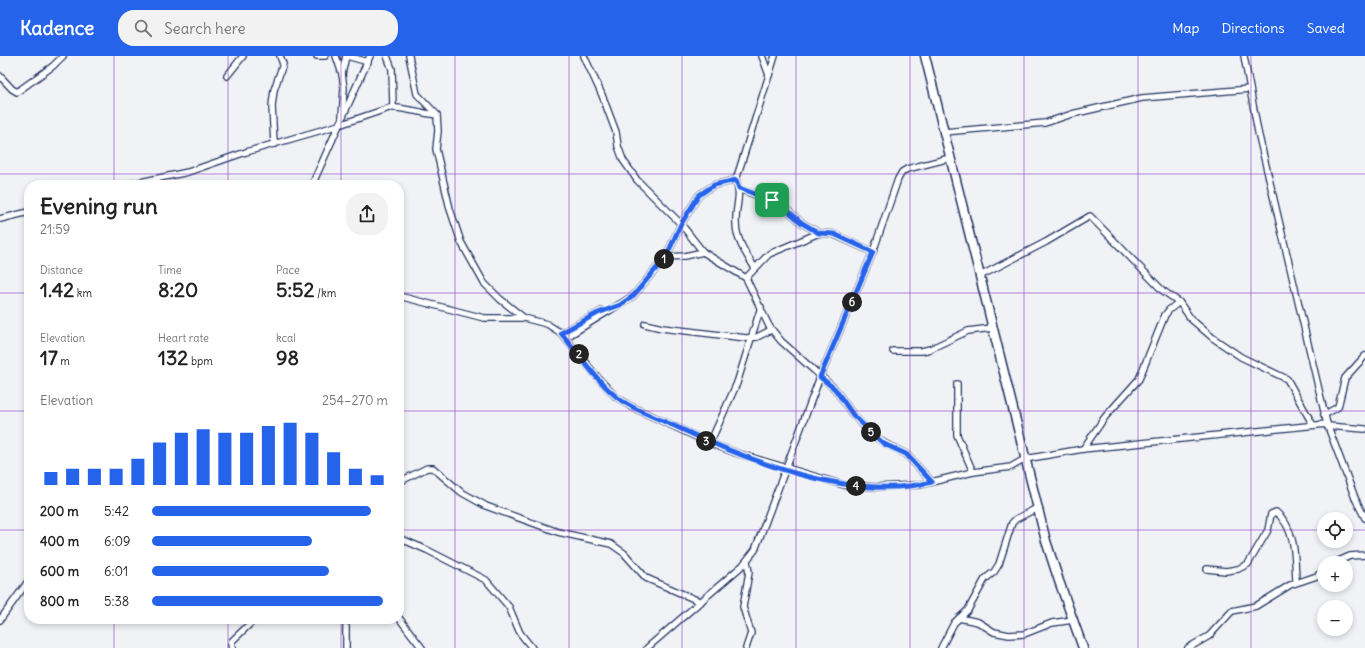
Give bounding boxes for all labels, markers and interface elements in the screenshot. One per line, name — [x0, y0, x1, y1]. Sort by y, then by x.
search box — [118, 10, 398, 46]
text: Kadence — [20, 16, 94, 40]
icon: search — [132, 17, 154, 39]
text: Search here — [164, 19, 246, 38]
text: Map — [1172, 19, 1199, 37]
text: Directions — [1221, 19, 1285, 37]
text: Saved — [1307, 19, 1345, 37]
pin — [755, 183, 789, 217]
icon: arrive — [761, 189, 783, 211]
text: Evening run — [40, 192, 158, 220]
button: share — [346, 193, 388, 235]
text: 21:59 — [40, 221, 70, 238]
pin: 1 — [654, 249, 674, 269]
text: 1 — [662, 252, 666, 266]
text: Distance — [40, 263, 83, 277]
text: Time — [158, 263, 182, 277]
text: Pace — [276, 263, 300, 277]
text: 1.42 — [40, 277, 74, 302]
text: 8:20 — [158, 277, 198, 302]
text: 5:52 — [276, 277, 314, 302]
text: km — [74, 286, 92, 300]
text: /km — [314, 286, 336, 300]
pin: 6 — [842, 292, 862, 312]
text: 6 — [849, 295, 855, 309]
text: Elevation — [40, 331, 85, 345]
text: Heart rate — [158, 331, 209, 345]
text: kcal — [276, 331, 296, 345]
pin: 2 — [569, 344, 589, 364]
text: 17 — [40, 345, 58, 370]
text: 132 — [158, 345, 188, 370]
text: 98 — [276, 345, 299, 370]
text: 2 — [576, 347, 582, 361]
text: m — [58, 354, 70, 368]
text: bpm — [188, 354, 213, 368]
text: Elevation — [40, 392, 93, 409]
text: 254–270 m — [322, 392, 388, 409]
pin: 5 — [861, 422, 881, 442]
text: 5 — [868, 425, 874, 439]
pin: 3 — [696, 431, 716, 451]
text: 3 — [703, 434, 709, 448]
pin: 4 — [846, 476, 866, 496]
text: 4 — [853, 479, 859, 493]
text: 200 m — [40, 503, 79, 520]
text: 5:42 — [104, 503, 129, 520]
map controls — [1317, 512, 1353, 636]
button: locate — [1317, 512, 1353, 548]
text: 400 m — [40, 533, 79, 550]
text: 6:09 — [104, 533, 130, 550]
button: + — [1317, 556, 1353, 592]
text: 600 m — [40, 563, 79, 580]
text: 6:01 — [104, 563, 128, 580]
text: 800 m — [40, 593, 79, 610]
text: 5:38 — [104, 593, 129, 610]
button: − — [1317, 600, 1353, 636]

